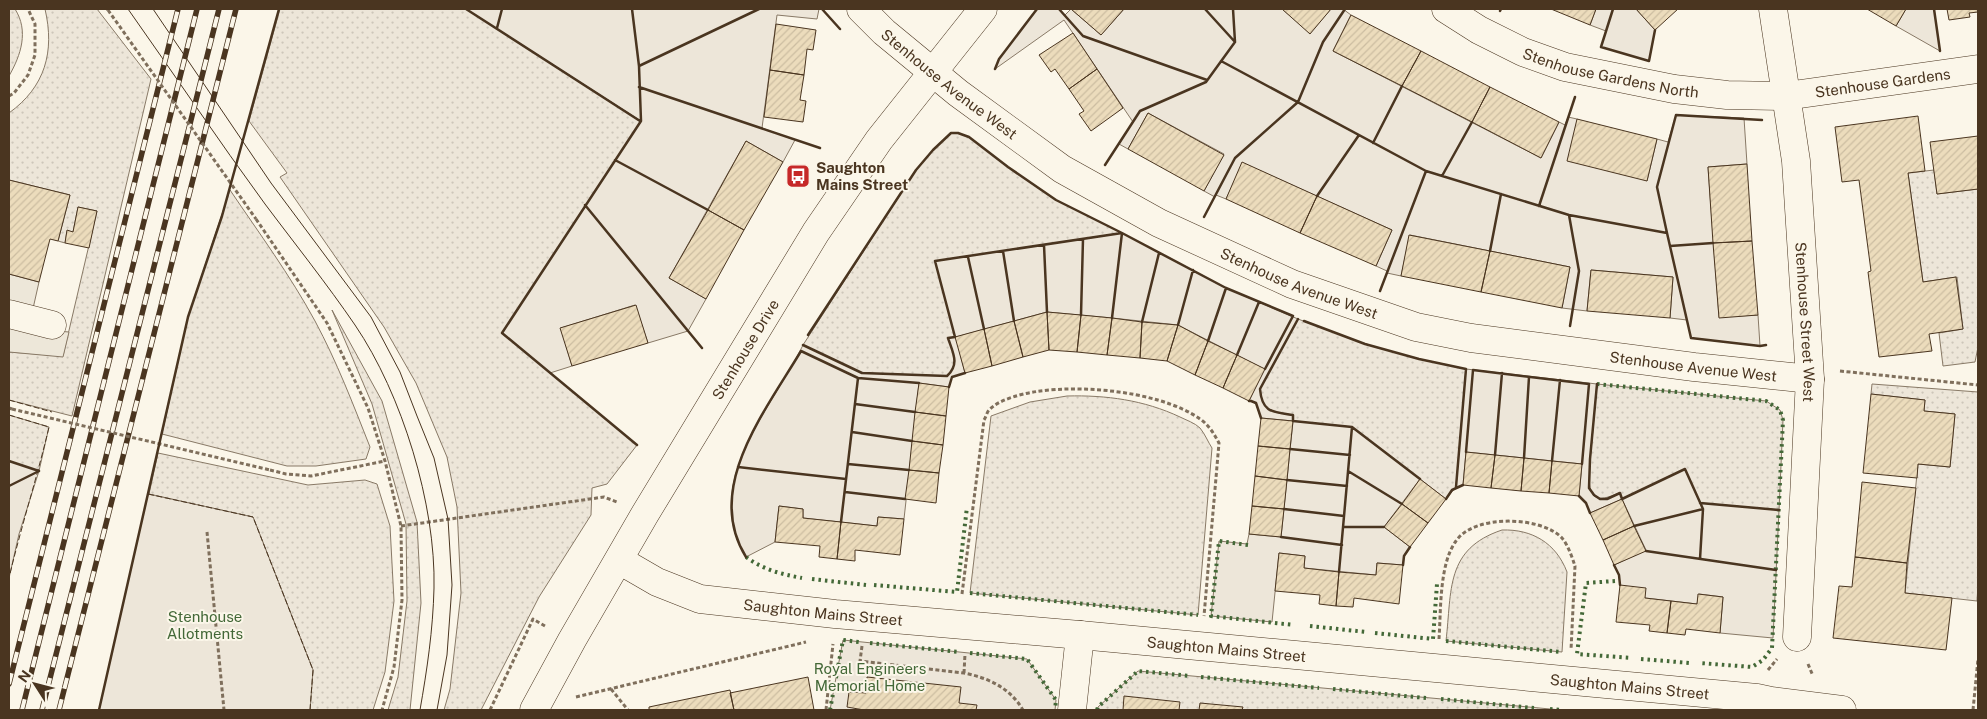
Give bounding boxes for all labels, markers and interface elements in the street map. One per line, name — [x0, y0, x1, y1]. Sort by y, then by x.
street label: Stenhouse Avenue West — [878, 25, 1021, 142]
street label: Stenhouse Gardens North — [1521, 44, 1700, 100]
street label: Stenhouse Gardens — [1814, 64, 1951, 100]
place label: Saughton Mains Street — [816, 159, 908, 193]
bus stop icon: Saughton Mains Street — [785, 163, 811, 189]
street label: Stenhouse Street West — [1793, 241, 1819, 403]
street label: Stenhouse Avenue West — [1218, 244, 1380, 322]
street label: Stenhouse Drive — [708, 296, 782, 402]
street label: Stenhouse Avenue West — [1609, 348, 1778, 384]
street label: Saughton Mains Street — [743, 595, 904, 628]
park label: Stenhouse Allotments — [167, 608, 243, 642]
street label: Saughton Mains Street — [1146, 633, 1307, 665]
north arrow — [10, 659, 60, 709]
park label: Royal Engineers Memorial Home — [814, 660, 926, 694]
text: N — [15, 667, 34, 685]
street label: Saughton Mains Street — [1549, 670, 1710, 702]

